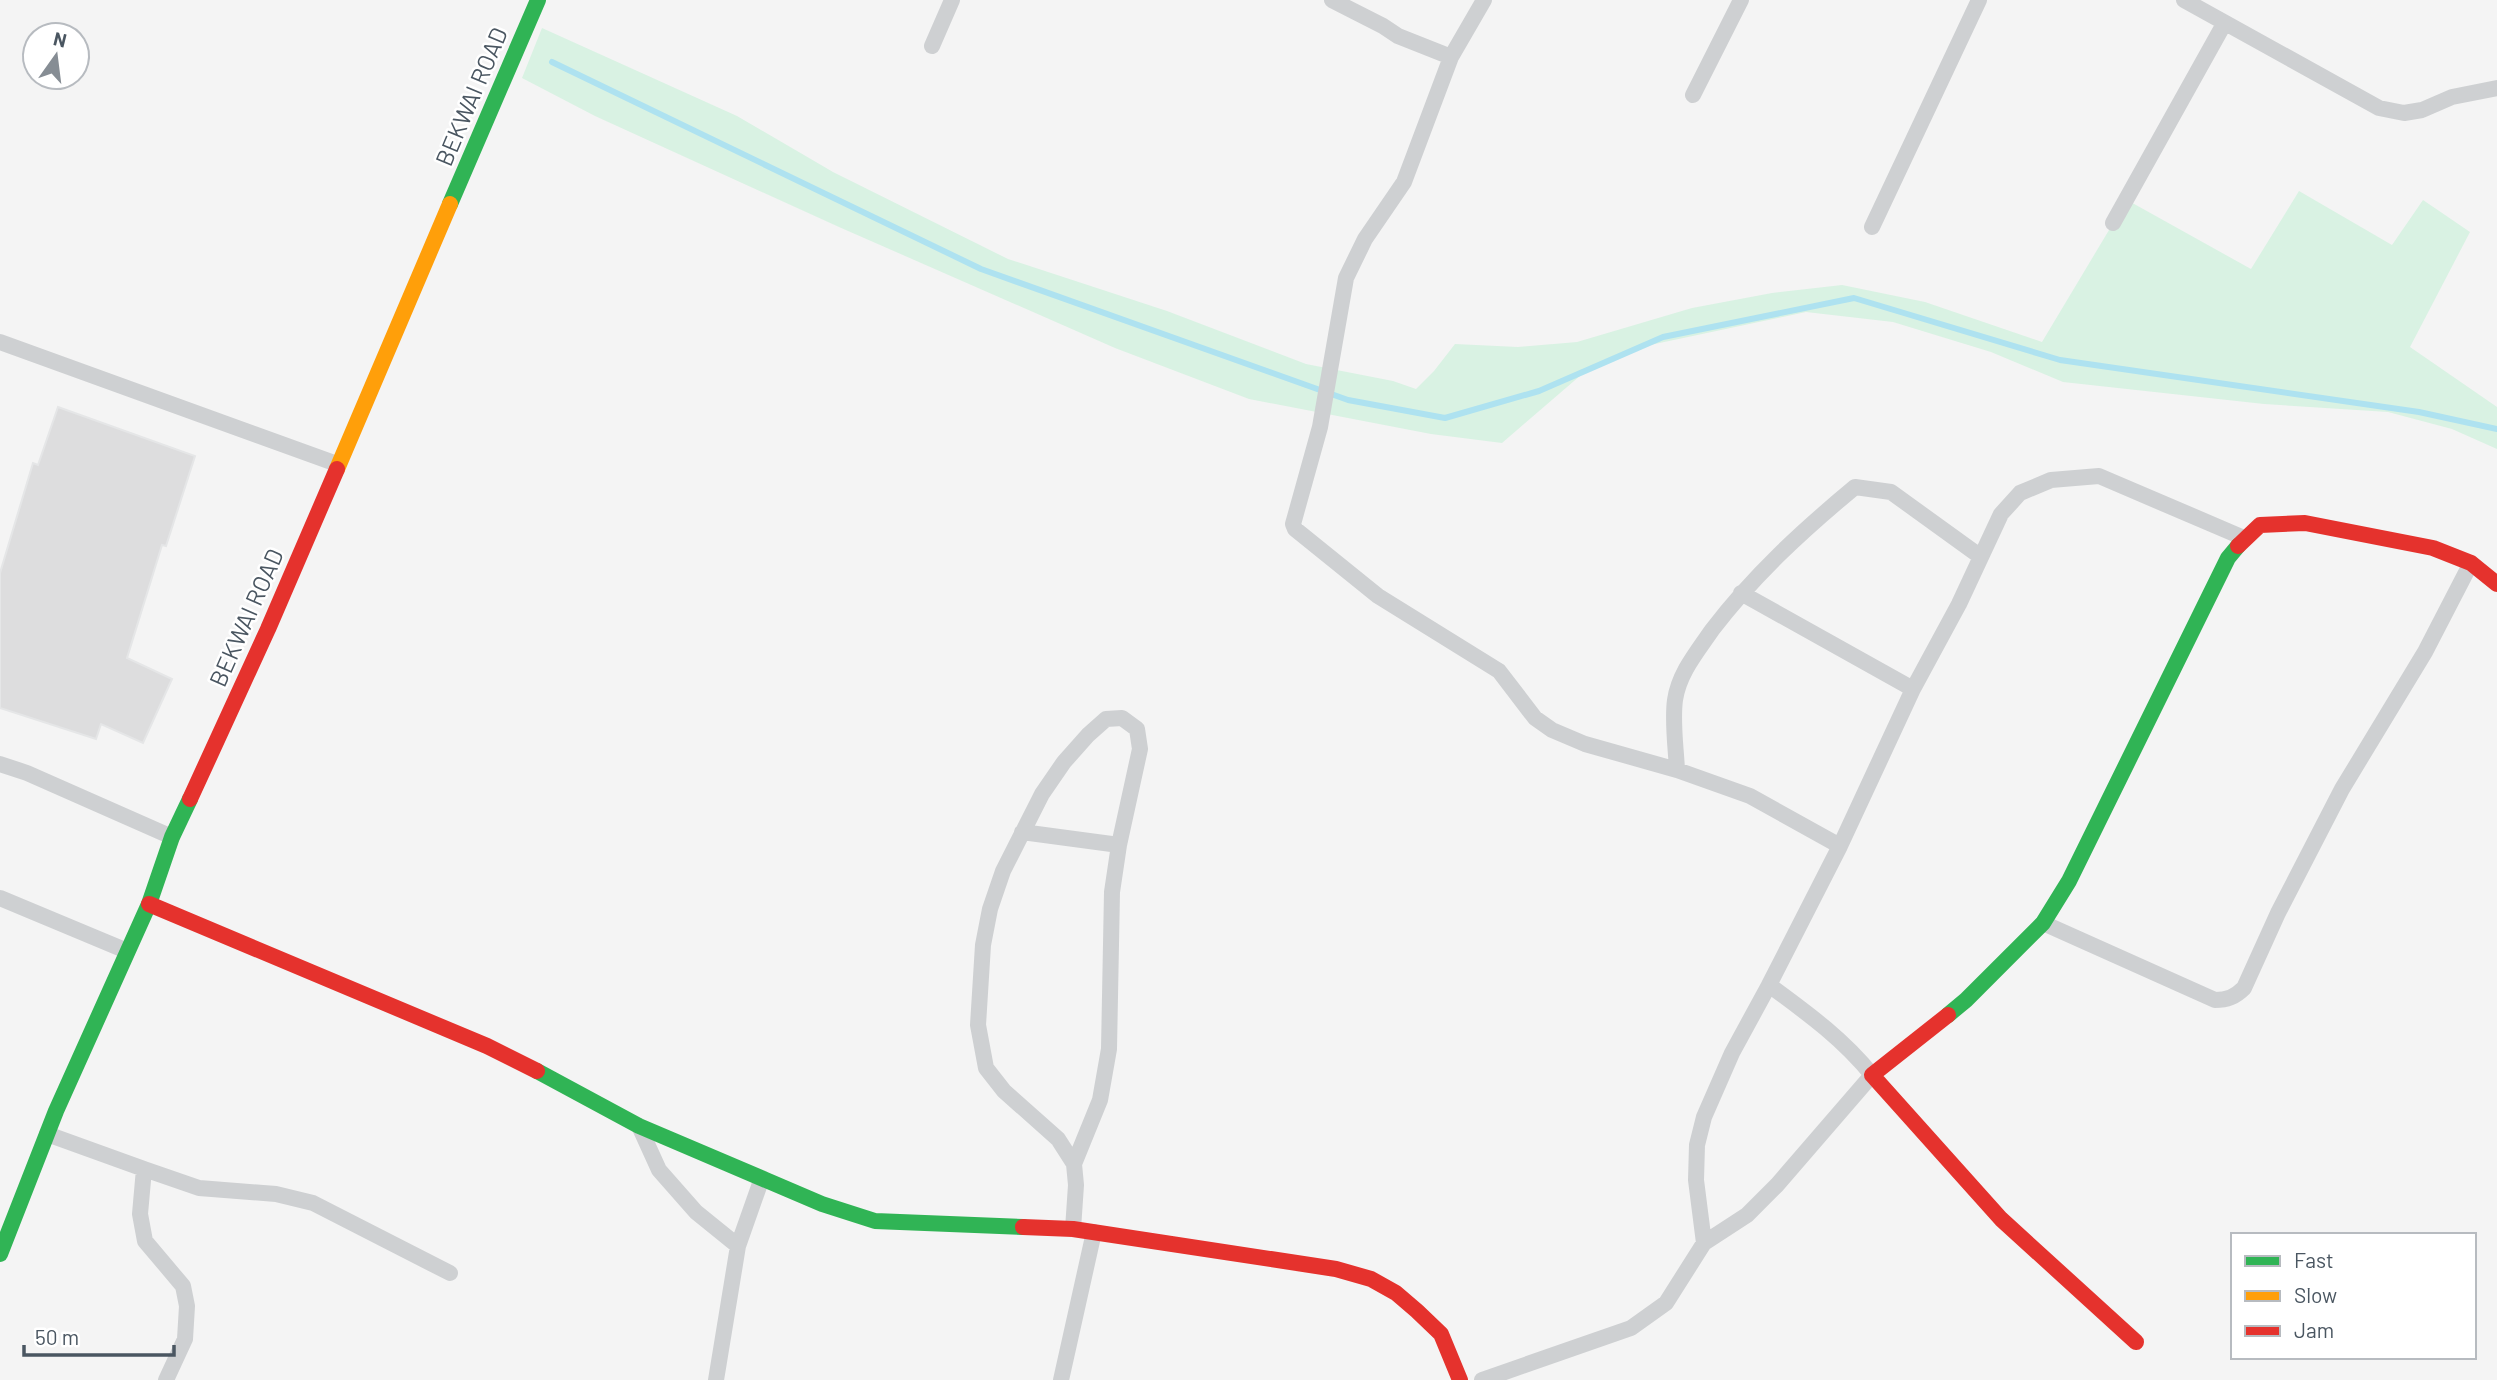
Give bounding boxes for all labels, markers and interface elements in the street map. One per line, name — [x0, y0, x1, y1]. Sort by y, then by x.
north arrow — [21, 21, 91, 91]
street label: BEKWAI ROAD — [428, 23, 513, 170]
text: N — [51, 26, 69, 52]
street label: BEKWAI ROAD — [202, 544, 289, 691]
legend — [2231, 1233, 2476, 1359]
text: Fast — [2294, 1247, 2334, 1272]
text: Slow — [2294, 1282, 2337, 1307]
scale bar — [24, 1314, 175, 1358]
text: Jam — [2294, 1317, 2334, 1342]
text: 50 m — [35, 1324, 79, 1349]

